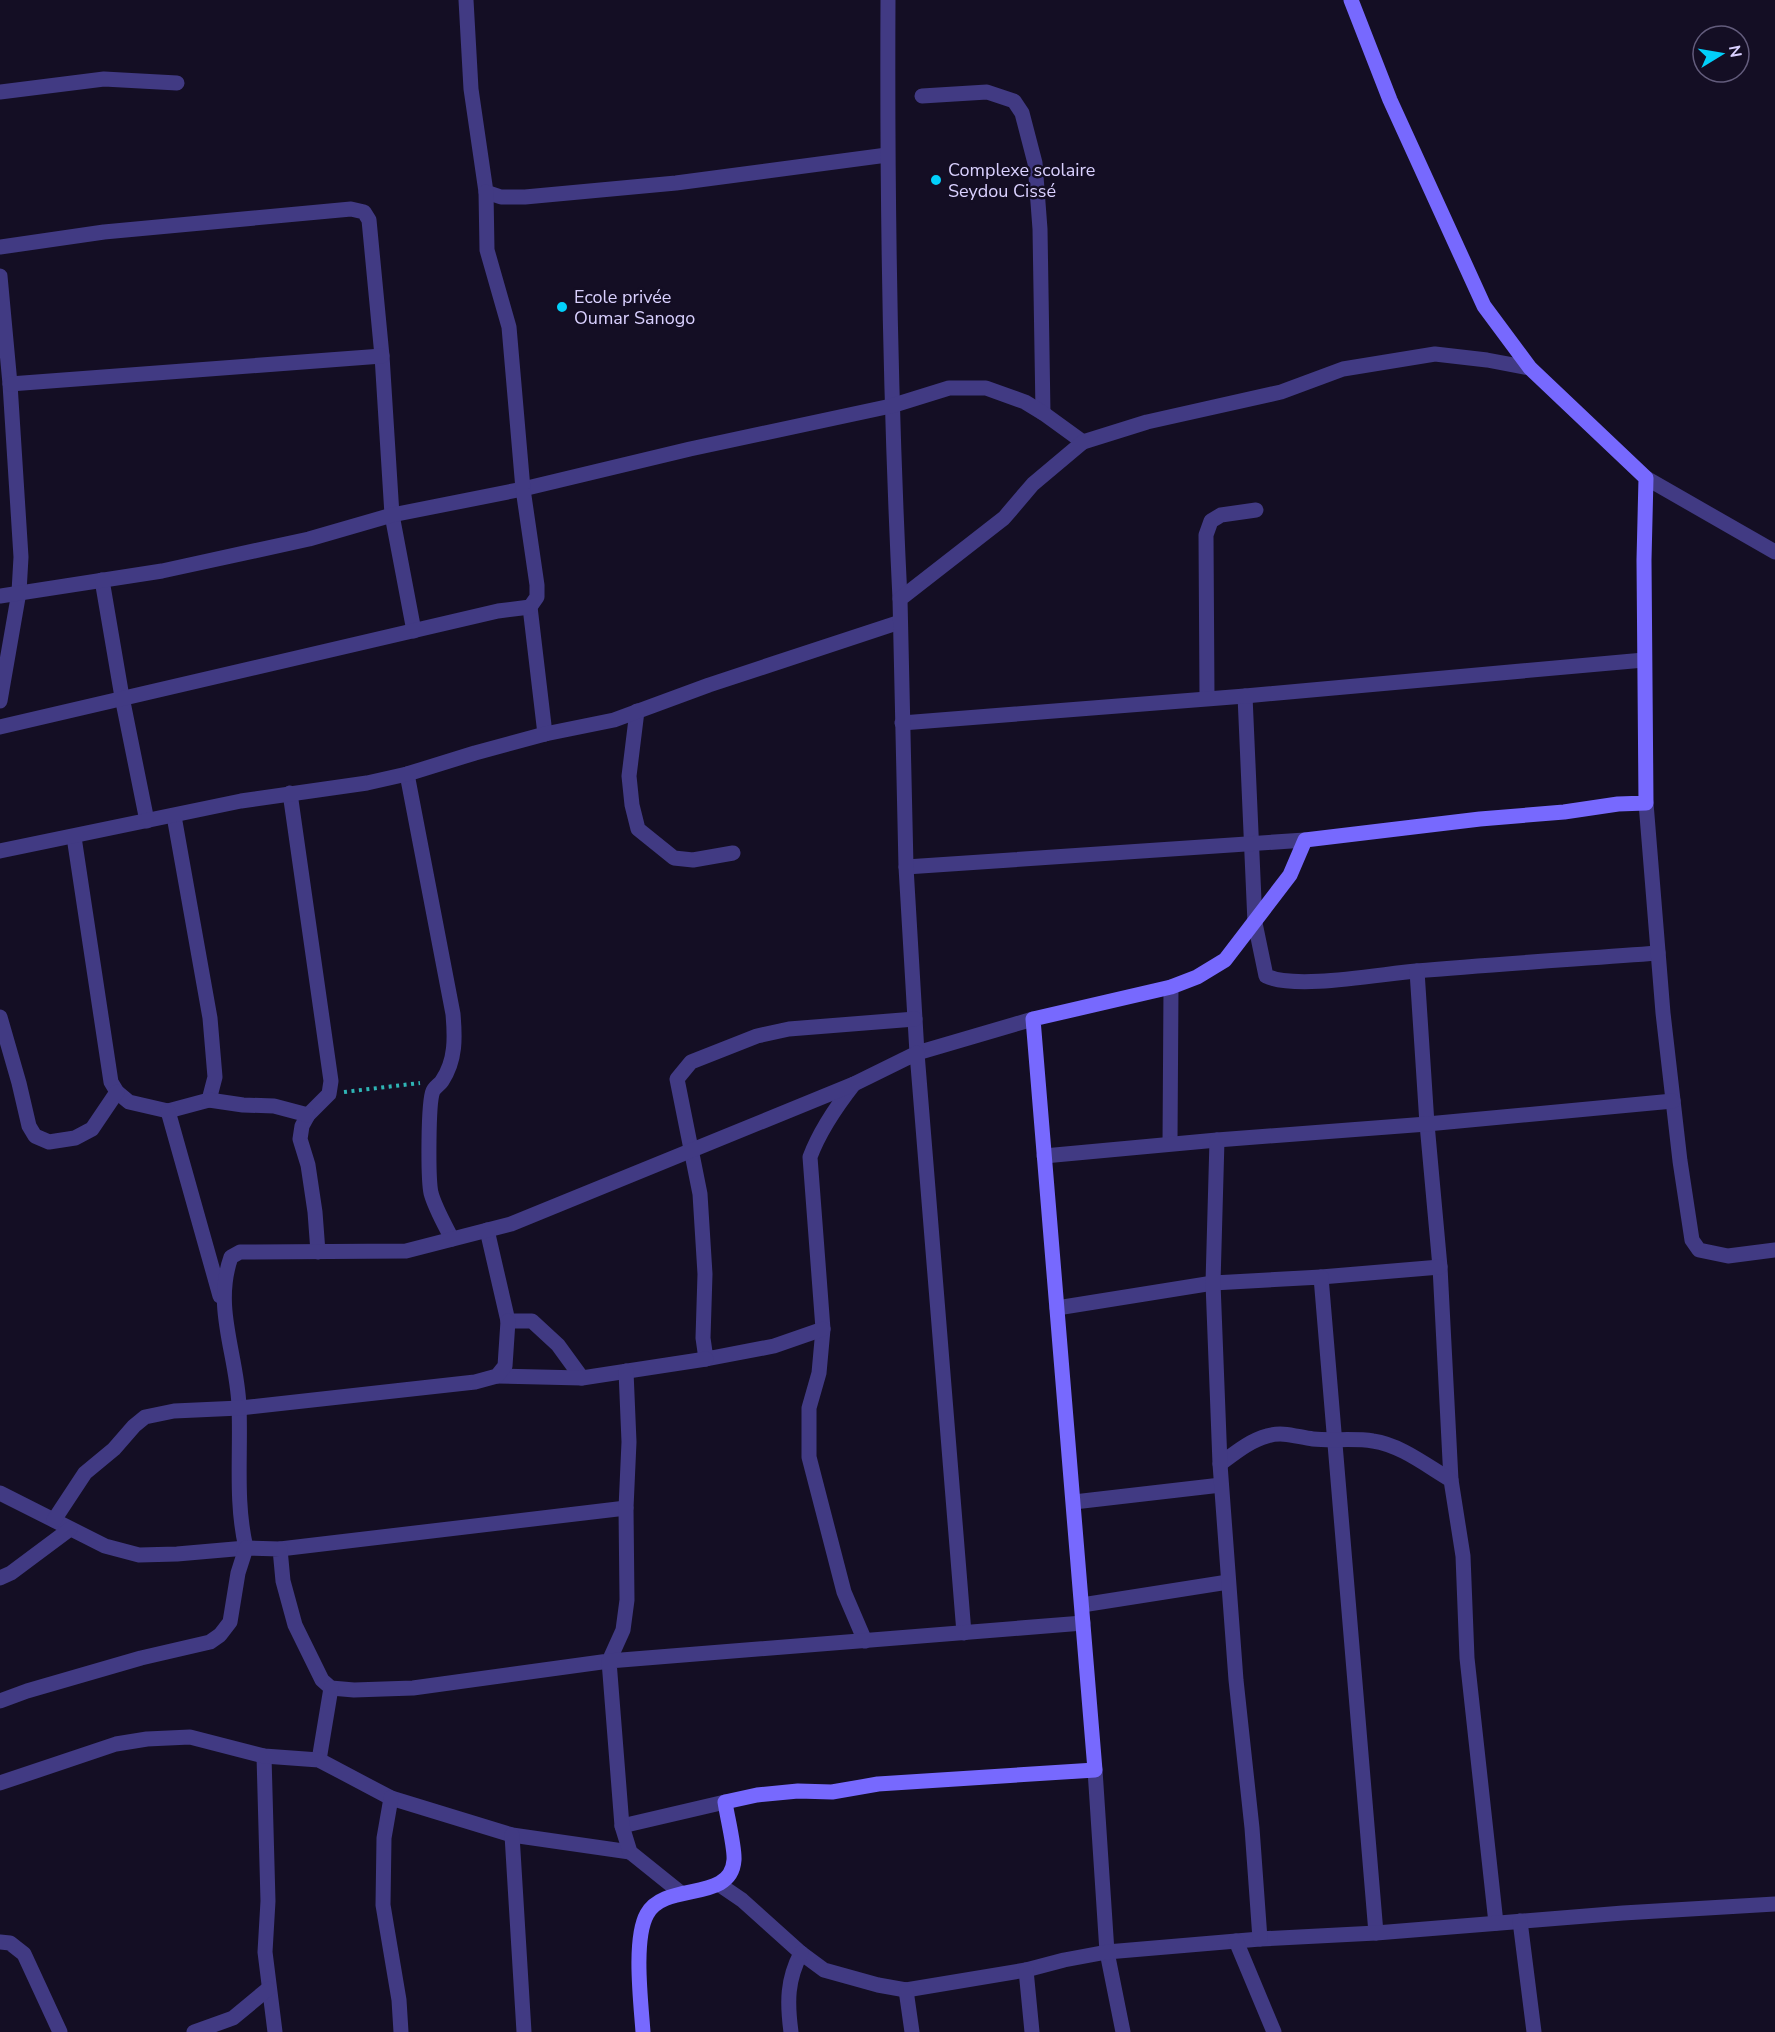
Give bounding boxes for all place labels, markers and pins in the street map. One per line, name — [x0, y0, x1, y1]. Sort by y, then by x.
place label: Complexe scolaire Seydou Cissé — [948, 158, 1095, 203]
marker: Complexe scolaire Seydou Cissé — [929, 173, 943, 187]
place label: Ecole privée Oumar Sanogo — [574, 285, 695, 330]
marker: Ecole privée Oumar Sanogo — [555, 300, 569, 314]

